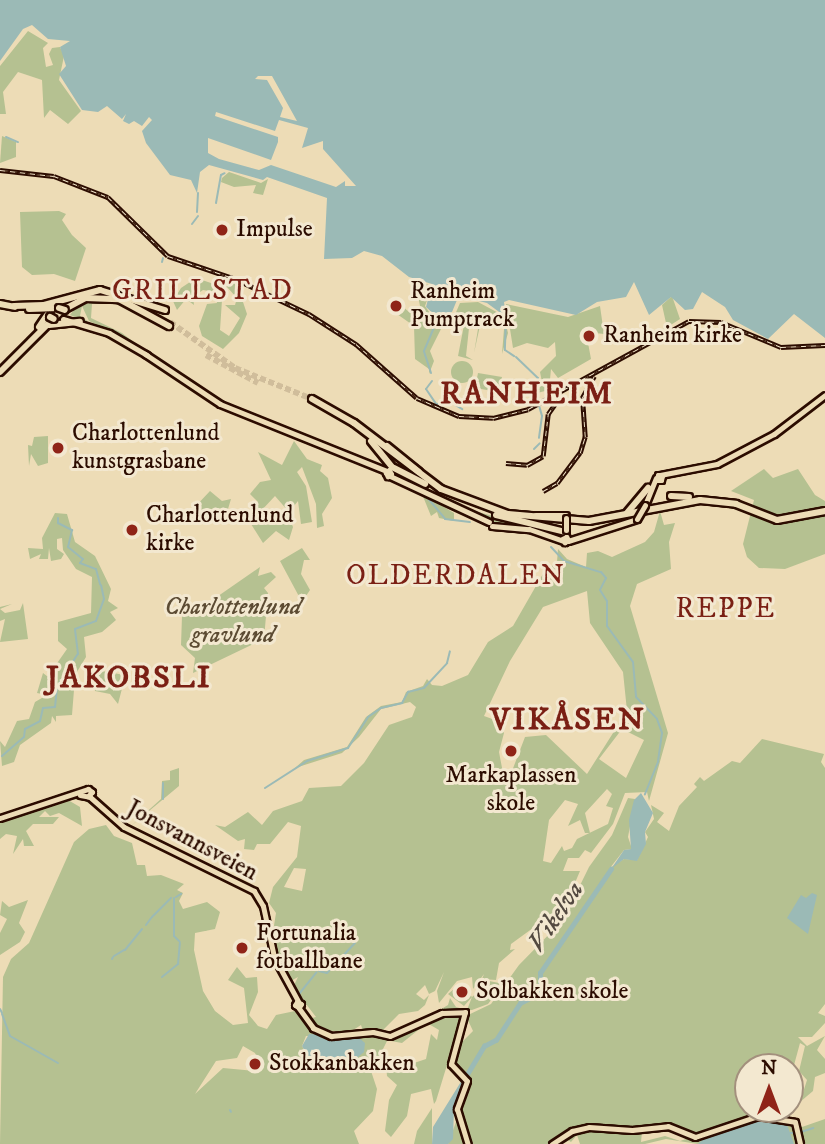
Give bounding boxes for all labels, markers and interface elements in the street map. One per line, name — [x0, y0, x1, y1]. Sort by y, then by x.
place label: Impulse — [236, 216, 313, 244]
marker: Impulse — [214, 222, 230, 238]
district label: GRILLSTAD — [113, 274, 293, 308]
place label: Ranheim Pumptrack — [410, 278, 515, 334]
marker: Ranheim Pumptrack — [388, 298, 404, 314]
place label: Ranheim kirke — [603, 322, 742, 350]
marker: Ranheim kirke — [581, 328, 597, 344]
district label: RANHEIM — [441, 375, 613, 413]
place label: Charlottenlund kunstgrasbane — [72, 420, 219, 476]
marker: Charlottenlund kunstgrasbane — [50, 440, 66, 456]
place label: Charlottenlund kirke — [146, 502, 293, 558]
marker: Charlottenlund kirke — [124, 522, 140, 538]
district label: OLDERDALEN — [347, 559, 565, 593]
district label: REPPE — [676, 592, 776, 626]
park label: Charlottenlund gravlund — [165, 594, 301, 650]
district label: JAKOBSLI — [47, 659, 211, 697]
district label: VIKÅSEN — [491, 701, 645, 739]
marker: Markaplassen skole — [503, 743, 519, 759]
place label: Markaplassen skole — [446, 762, 576, 818]
street label: Jonsvannsveien — [122, 794, 262, 888]
water label: Vikelva — [521, 876, 591, 958]
place label: Fortunalia fotballbane — [256, 920, 363, 976]
marker: Fortunalia fotballbane — [234, 940, 250, 956]
place label: Solbakken skole — [476, 978, 628, 1006]
marker: Solbakken skole — [454, 984, 470, 1000]
place label: Stokkanbakken — [269, 1050, 415, 1078]
north arrow — [734, 1053, 804, 1123]
marker: Stokkanbakken — [247, 1056, 263, 1072]
text: N — [761, 1057, 777, 1080]

